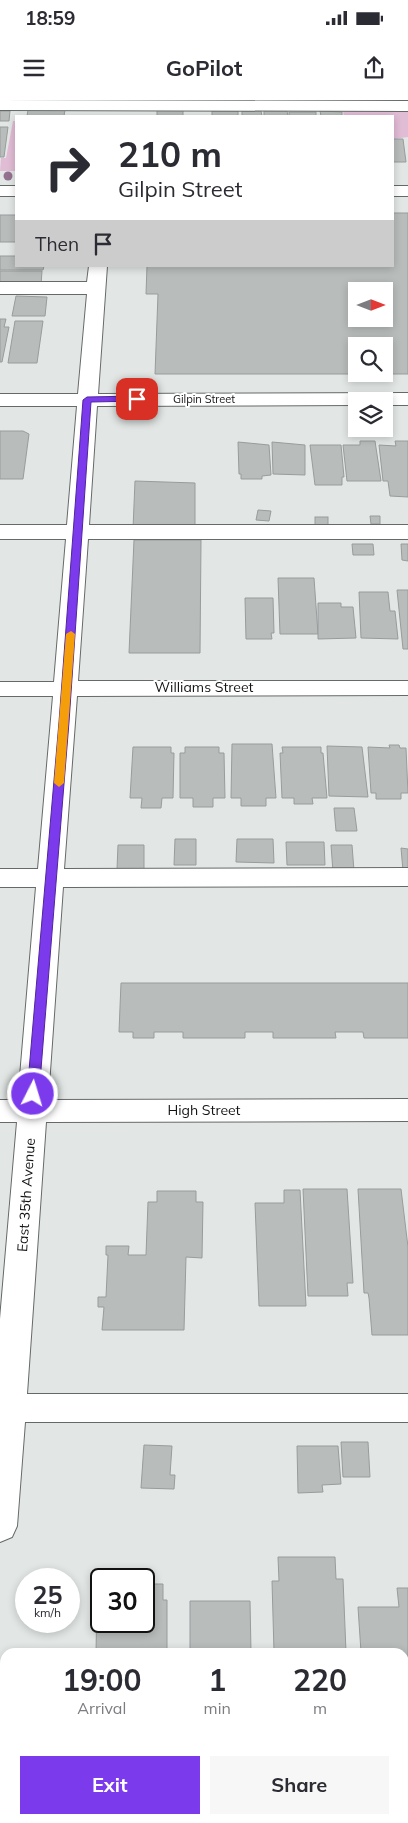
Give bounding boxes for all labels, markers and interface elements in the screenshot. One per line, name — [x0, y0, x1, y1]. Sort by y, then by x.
text: 18:59 — [25, 6, 75, 30]
icon: menu — [20, 54, 48, 82]
text: GoPilot — [166, 54, 242, 82]
icon: share — [360, 54, 388, 82]
text: 210 m — [118, 132, 222, 176]
icon: right — [35, 135, 100, 200]
text: Gilpin Street — [118, 175, 242, 203]
icon: arrive — [89, 230, 117, 258]
text: Then — [35, 232, 79, 256]
north arrow — [348, 282, 392, 328]
map controls — [348, 282, 393, 437]
button: search — [348, 337, 393, 382]
pin — [116, 378, 158, 420]
icon: arrive — [123, 385, 151, 413]
street label: Gilpin Street — [173, 392, 235, 406]
button: layers — [348, 392, 393, 437]
street label: Williams Street — [155, 678, 254, 696]
position arrow — [6, 1067, 58, 1119]
street label: High Street — [167, 1101, 241, 1119]
street label: East 35th Avenue — [13, 1137, 39, 1253]
speed limit sign: 30 — [90, 1568, 155, 1633]
text: 25 — [32, 1579, 63, 1610]
text: km/h — [34, 1605, 61, 1620]
text: 19:00 — [62, 1661, 142, 1699]
text: 1 — [208, 1661, 226, 1699]
text: 220 — [293, 1661, 347, 1699]
text: Arrival — [77, 1698, 126, 1718]
text: min — [204, 1698, 231, 1718]
text: m — [313, 1698, 327, 1718]
button: Exit — [20, 1756, 200, 1814]
button: Share — [210, 1756, 389, 1814]

